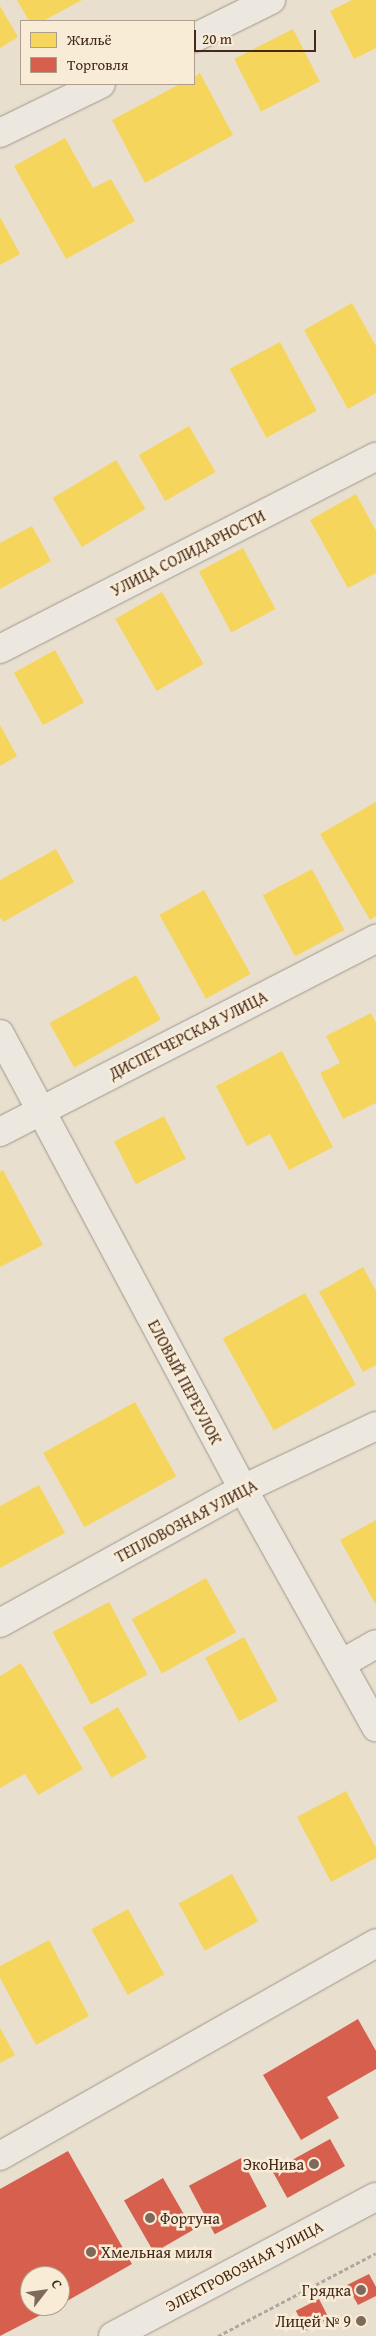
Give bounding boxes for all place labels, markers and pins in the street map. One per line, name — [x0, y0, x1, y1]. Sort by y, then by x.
place label: ЭкоНива — [243, 2154, 304, 2174]
marker: ЭкоНива — [308, 2158, 320, 2170]
place label: Фортуна — [160, 2208, 220, 2228]
marker: Фортуна — [144, 2212, 156, 2224]
place label: Хмельная миля — [101, 2242, 213, 2262]
marker: Хмельная миля — [85, 2246, 97, 2258]
place label: Грядка — [302, 2280, 351, 2300]
marker: Грядка — [355, 2284, 367, 2296]
place label: Лицей № 9 — [275, 2311, 351, 2331]
marker: Лицей № 9 — [355, 2315, 367, 2327]

